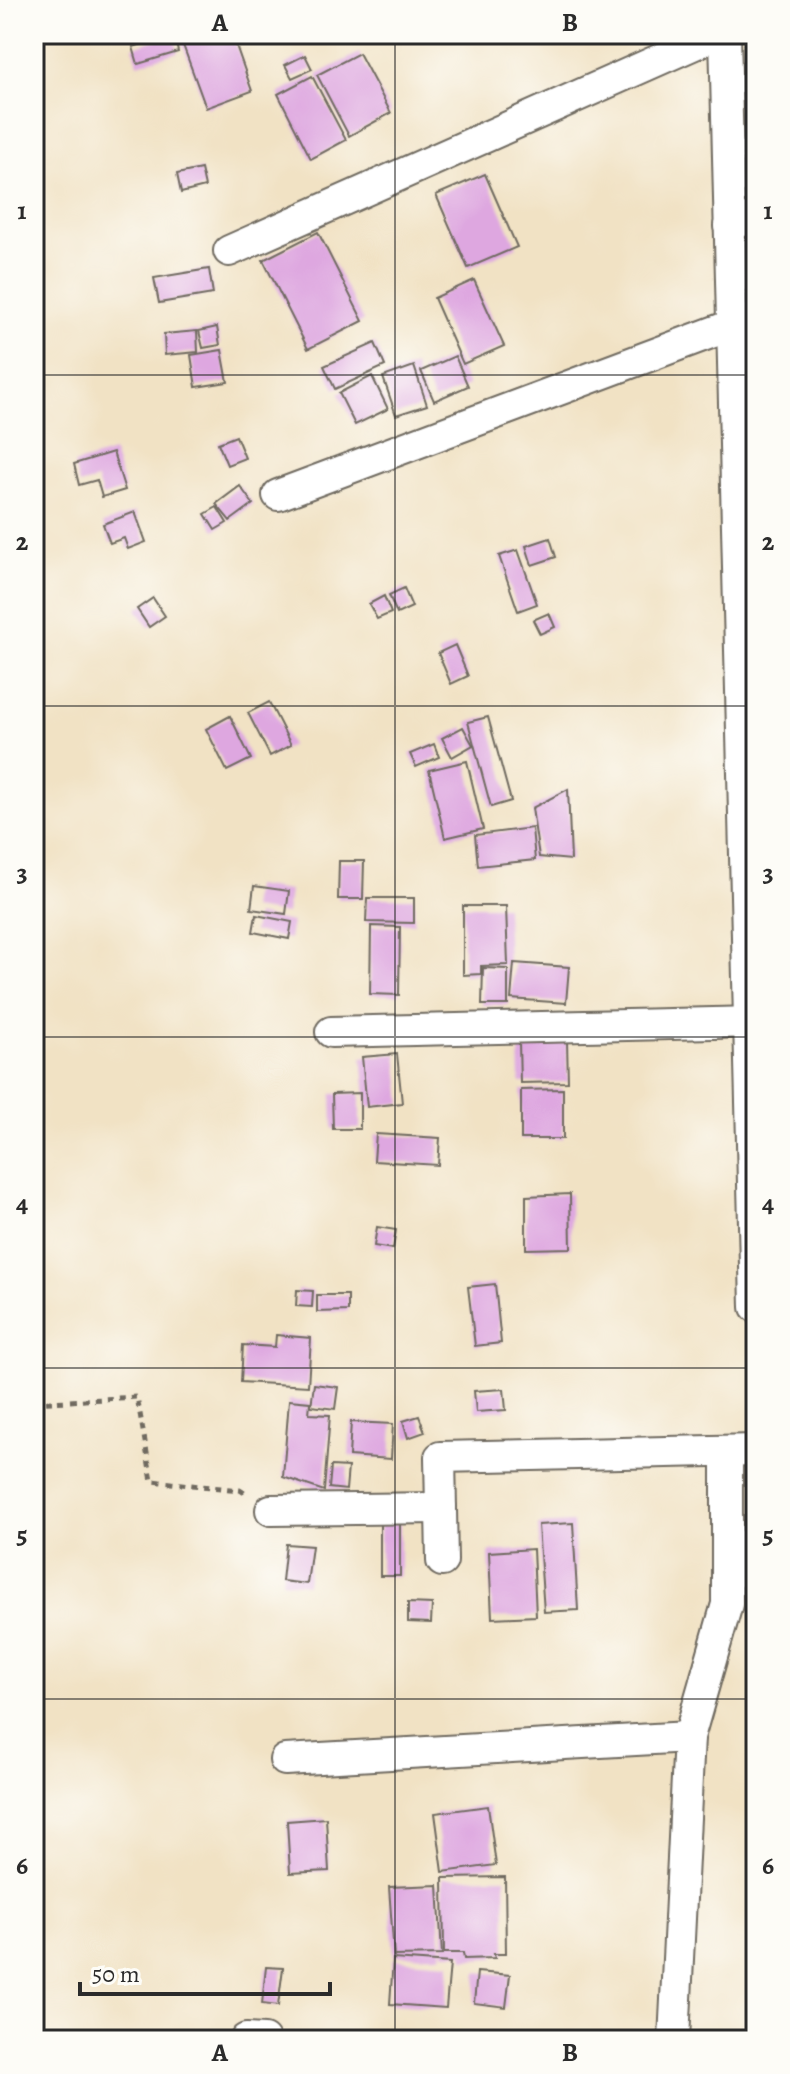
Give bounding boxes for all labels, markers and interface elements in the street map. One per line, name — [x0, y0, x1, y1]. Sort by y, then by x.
text: A — [211, 5, 229, 40]
text: B — [562, 5, 578, 40]
text: 1 — [17, 193, 27, 228]
text: 1 — [763, 193, 773, 228]
text: 2 — [16, 524, 29, 559]
text: 2 — [762, 524, 775, 559]
text: 3 — [16, 855, 28, 890]
text: 3 — [762, 855, 774, 890]
text: 4 — [16, 1186, 28, 1221]
text: 4 — [762, 1186, 774, 1221]
text: 5 — [16, 1517, 28, 1552]
text: 5 — [762, 1517, 774, 1552]
text: 6 — [16, 1848, 28, 1883]
text: 6 — [762, 1848, 774, 1883]
scale bar — [80, 1946, 330, 1996]
text: 50 m — [92, 1958, 140, 1990]
text: A — [211, 2035, 229, 2070]
text: B — [562, 2035, 578, 2070]

